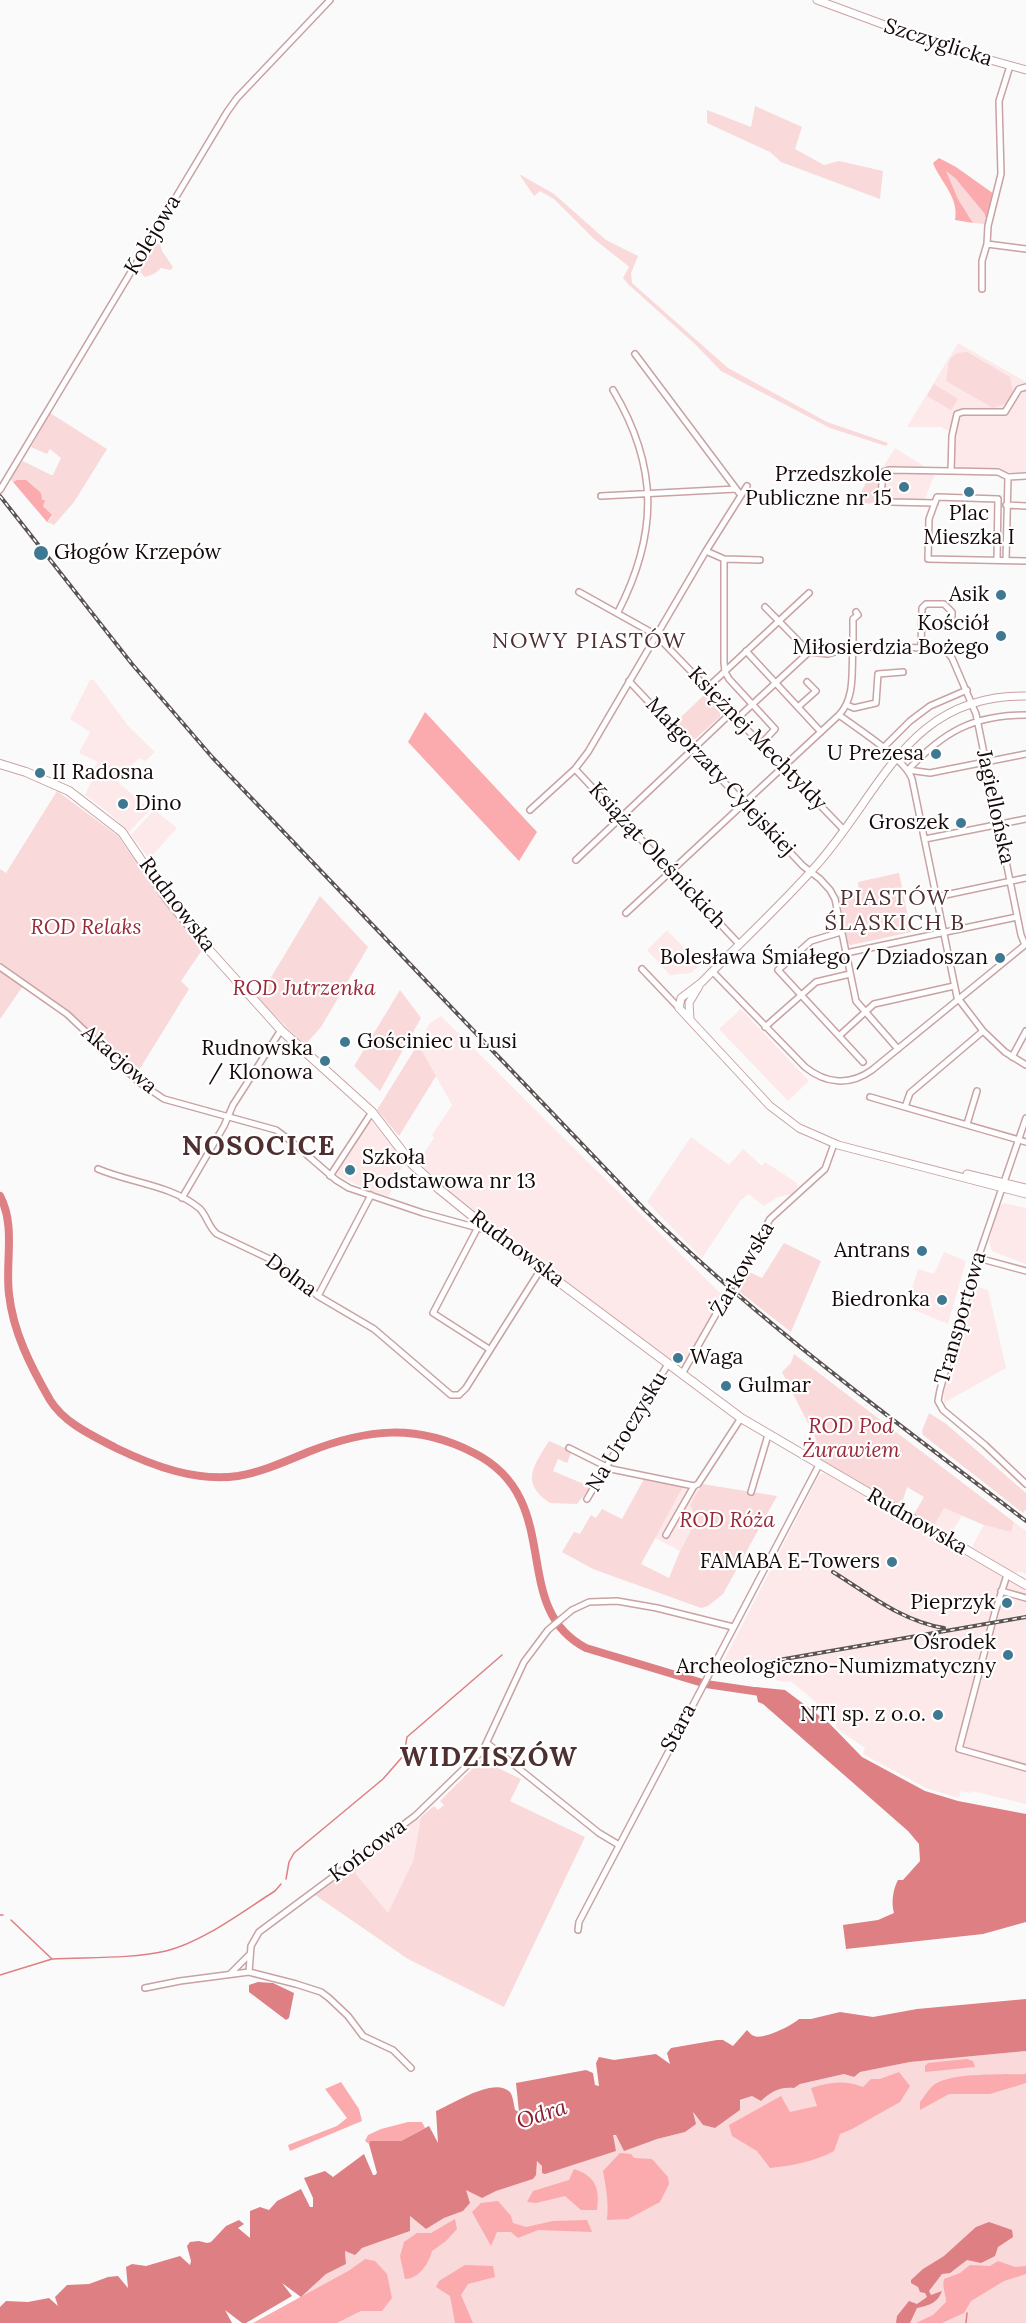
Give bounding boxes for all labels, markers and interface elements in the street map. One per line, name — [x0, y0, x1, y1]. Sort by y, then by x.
street label: Szczyglicka — [881, 14, 995, 72]
street label: Kolejowa — [119, 191, 187, 279]
place label: Przedszkole Publiczne nr 15 — [745, 462, 892, 512]
marker: Przedszkole Publiczne nr 15 — [897, 480, 911, 494]
marker: Plac Mieszka I — [962, 485, 976, 499]
place label: Plac Mieszka I — [923, 501, 1015, 551]
place label: Głogów Krzepów — [54, 540, 221, 566]
marker: Głogów Krzepów — [32, 544, 50, 562]
place label: Asik — [949, 582, 989, 608]
marker: Asik — [994, 588, 1008, 602]
place label: Kościół Miłosierdzia Bożego — [793, 611, 989, 661]
district label: NOWY PIASTÓW — [492, 629, 686, 655]
marker: Kościół Miłosierdzia Bożego — [994, 629, 1008, 643]
street label: Księżnej Mechtyldy — [682, 662, 832, 816]
street label: Małgorzaty Cylejskiej — [640, 693, 800, 861]
place label: U Prezesa — [827, 741, 924, 767]
marker: U Prezesa — [929, 747, 943, 761]
street label: Jagiellońska — [971, 748, 1019, 866]
place label: II Radosna — [52, 760, 154, 786]
marker: II Radosna — [33, 766, 47, 780]
street label: Książąt Oleśnickich — [583, 778, 731, 934]
place label: Dino — [135, 791, 182, 817]
marker: Dino — [116, 797, 130, 811]
place label: Groszek — [869, 810, 949, 836]
marker: Groszek — [954, 816, 968, 830]
street label: Rudnowska — [133, 853, 221, 957]
district label: PIASTÓW ŚLĄSKICH B — [824, 886, 966, 938]
park label: ROD Relaks — [31, 915, 141, 941]
place label: Bolesława Śmiałego / Dziadoszan — [660, 945, 988, 971]
marker: Bolesława Śmiałego / Dziadoszan — [993, 951, 1007, 965]
park label: ROD Jutrzenka — [233, 976, 375, 1002]
street label: Akacjowa — [76, 1020, 162, 1100]
place label: Gościniec u Lusi — [357, 1029, 517, 1055]
marker: Gościniec u Lusi — [338, 1035, 352, 1049]
place label: Rudnowska / Klonowa — [201, 1036, 313, 1086]
marker: Rudnowska / Klonowa — [318, 1054, 332, 1068]
district label: NOSOCICE — [182, 1131, 336, 1163]
place label: Szkoła Podstawowa nr 13 — [362, 1145, 536, 1195]
marker: Szkoła Podstawowa nr 13 — [343, 1163, 357, 1177]
street label: Rudnowska — [465, 1205, 569, 1293]
street label: Żarkowska — [706, 1217, 780, 1321]
place label: Antrans — [834, 1238, 910, 1264]
marker: Antrans — [915, 1244, 929, 1258]
street label: Dolna — [260, 1249, 322, 1303]
street label: Transportowa — [930, 1249, 992, 1387]
place label: Biedronka — [831, 1287, 930, 1313]
marker: Biedronka — [935, 1293, 949, 1307]
place label: Waga — [690, 1345, 743, 1371]
marker: Waga — [671, 1351, 685, 1365]
street label: Na Uroczysku — [581, 1367, 673, 1497]
place label: Gulmar — [738, 1373, 811, 1399]
marker: Gulmar — [719, 1379, 733, 1393]
park label: ROD Pod Żurawiem — [802, 1414, 900, 1464]
street label: Rudnowska — [862, 1483, 972, 1561]
park label: ROD Róża — [679, 1508, 775, 1534]
place label: FAMABA E-Towers — [700, 1549, 880, 1575]
marker: FAMABA E-Towers — [885, 1555, 899, 1569]
place label: Pieprzyk — [910, 1590, 995, 1616]
marker: Pieprzyk — [1000, 1596, 1014, 1610]
place label: Ośrodek Archeologiczno-Numizmatyczny — [676, 1630, 996, 1680]
marker: Ośrodek Archeologiczno-Numizmatyczny — [1001, 1648, 1015, 1662]
street label: Stara — [656, 1700, 702, 1756]
place label: NTI sp. z o.o. — [800, 1702, 926, 1728]
marker: NTI sp. z o.o. — [931, 1708, 945, 1722]
district label: WIDZISZÓW — [400, 1742, 578, 1774]
street label: Końcowa — [325, 1814, 411, 1888]
water label: Odra — [514, 2095, 570, 2135]

